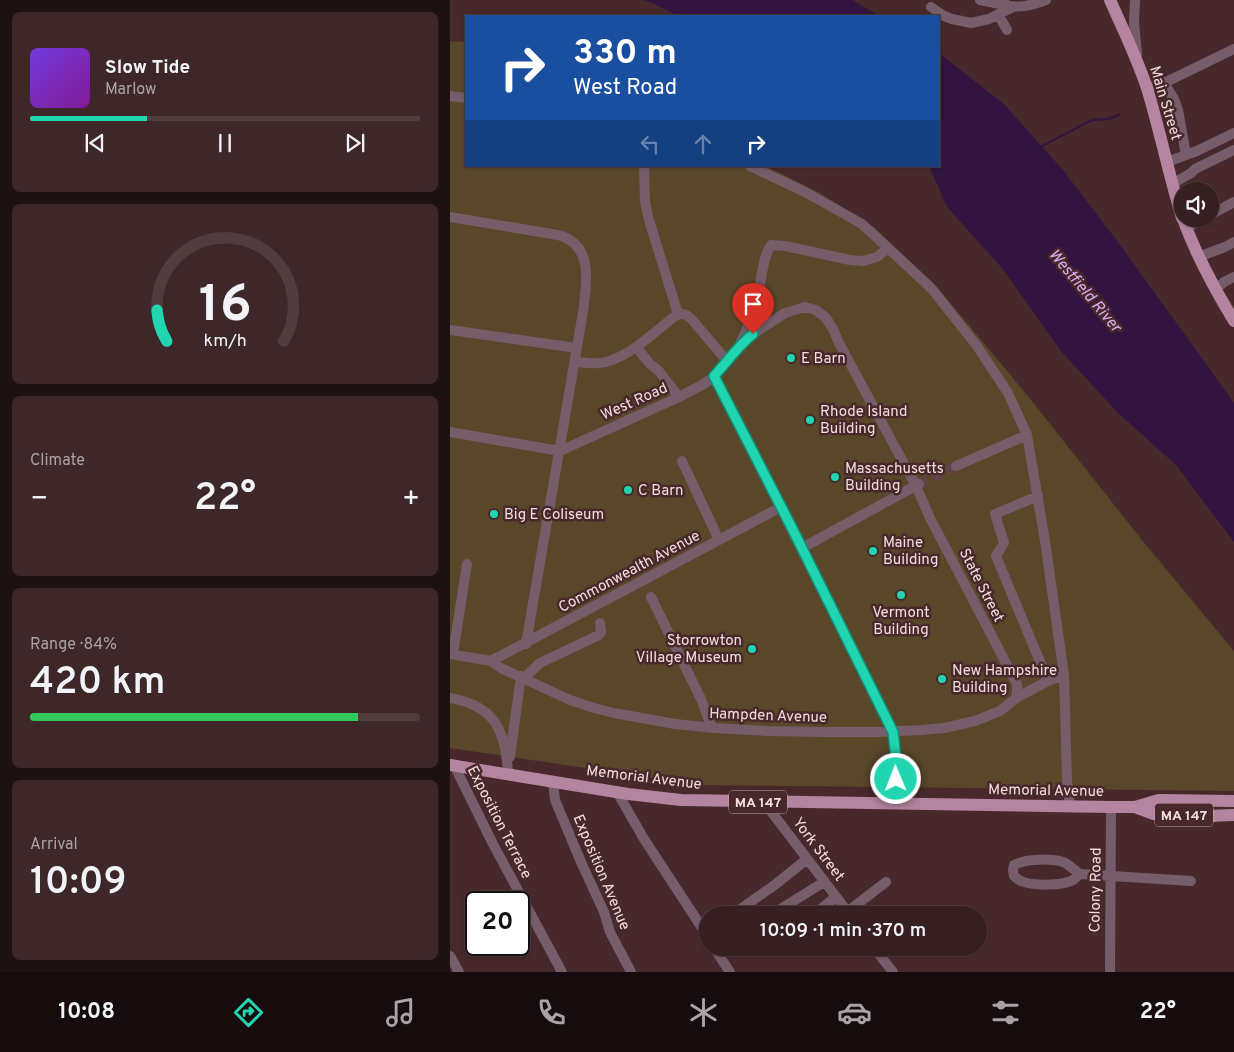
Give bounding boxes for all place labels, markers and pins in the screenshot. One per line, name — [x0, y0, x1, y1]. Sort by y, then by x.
pin — [732, 283, 774, 334]
place label: E Barn — [801, 350, 846, 369]
marker: E Barn — [785, 352, 797, 364]
place label: Rhode Island Building — [820, 403, 907, 439]
marker: Rhode Island Building — [804, 414, 816, 426]
place label: Massachusetts Building — [845, 460, 944, 496]
marker: Massachusetts Building — [829, 471, 841, 483]
place label: C Barn — [638, 482, 684, 501]
marker: C Barn — [622, 484, 634, 496]
place label: Big E Coliseum — [504, 506, 604, 525]
marker: Big E Coliseum — [488, 508, 500, 520]
place label: Maine Building — [883, 534, 938, 570]
marker: Maine Building — [867, 545, 879, 557]
marker: Vermont Building — [895, 589, 907, 601]
place label: Vermont Building — [872, 604, 930, 640]
place label: Storrowton Village Museum — [636, 632, 742, 668]
marker: Storrowton Village Museum — [746, 643, 758, 655]
place label: New Hampshire Building — [952, 662, 1057, 698]
marker: New Hampshire Building — [936, 673, 948, 685]

